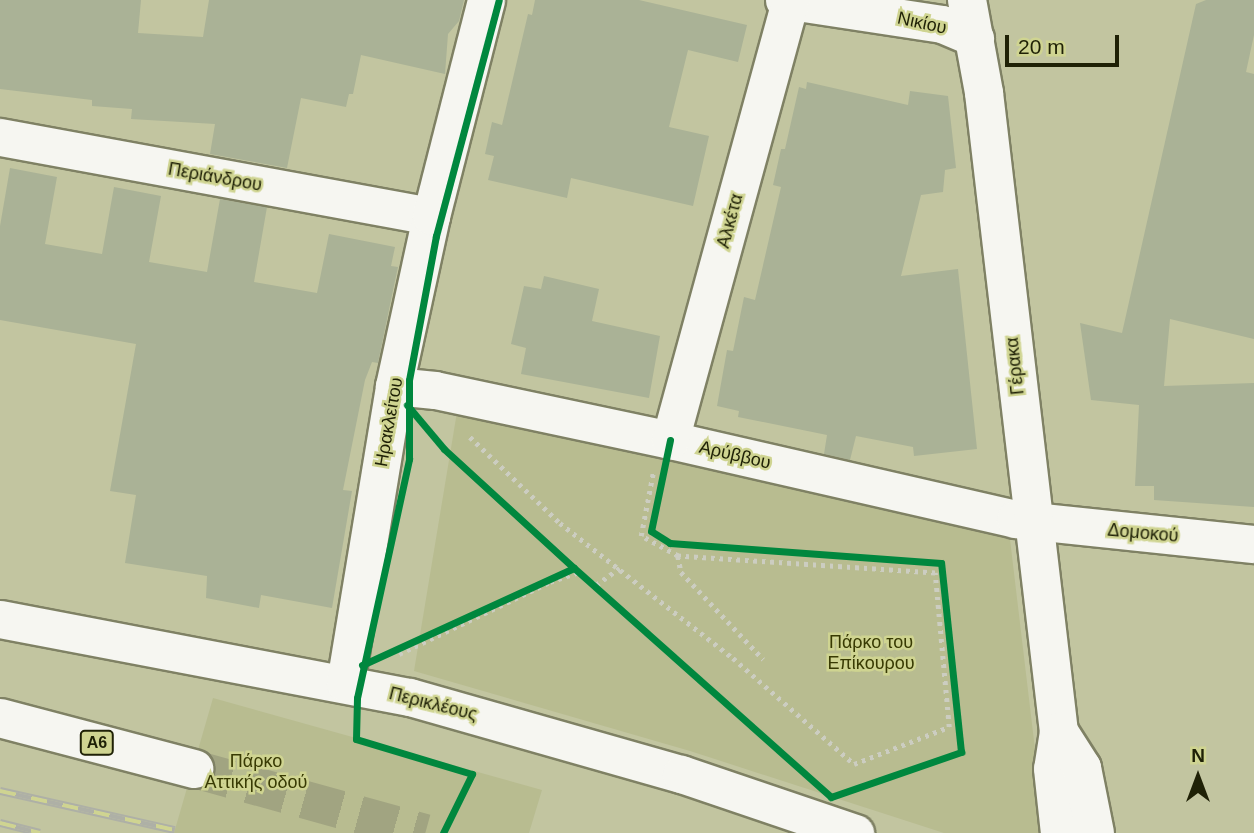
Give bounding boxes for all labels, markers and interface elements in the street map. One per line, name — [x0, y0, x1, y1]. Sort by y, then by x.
street label: Νικίου — [895, 7, 949, 39]
scale bar — [1009, 21, 1123, 65]
text: 20 m — [1018, 35, 1065, 58]
street label: Περιάνδρου — [166, 158, 264, 196]
street label: Αλκέτα — [712, 192, 748, 250]
street label: Γέρακα — [1001, 336, 1029, 396]
street label: Ηρακλείτου — [371, 376, 407, 468]
street label: Αρύββου — [697, 436, 773, 474]
street label: Δομοκού — [1107, 519, 1179, 547]
park label: Πάρκο του Επίκουρου — [827, 632, 915, 674]
street label: Περικλέους — [387, 683, 479, 725]
road number: Α6 — [80, 730, 114, 756]
north arrow — [1163, 742, 1233, 812]
text: N — [1191, 745, 1205, 766]
park label: Πάρκο Αττικής οδού — [205, 751, 307, 794]

